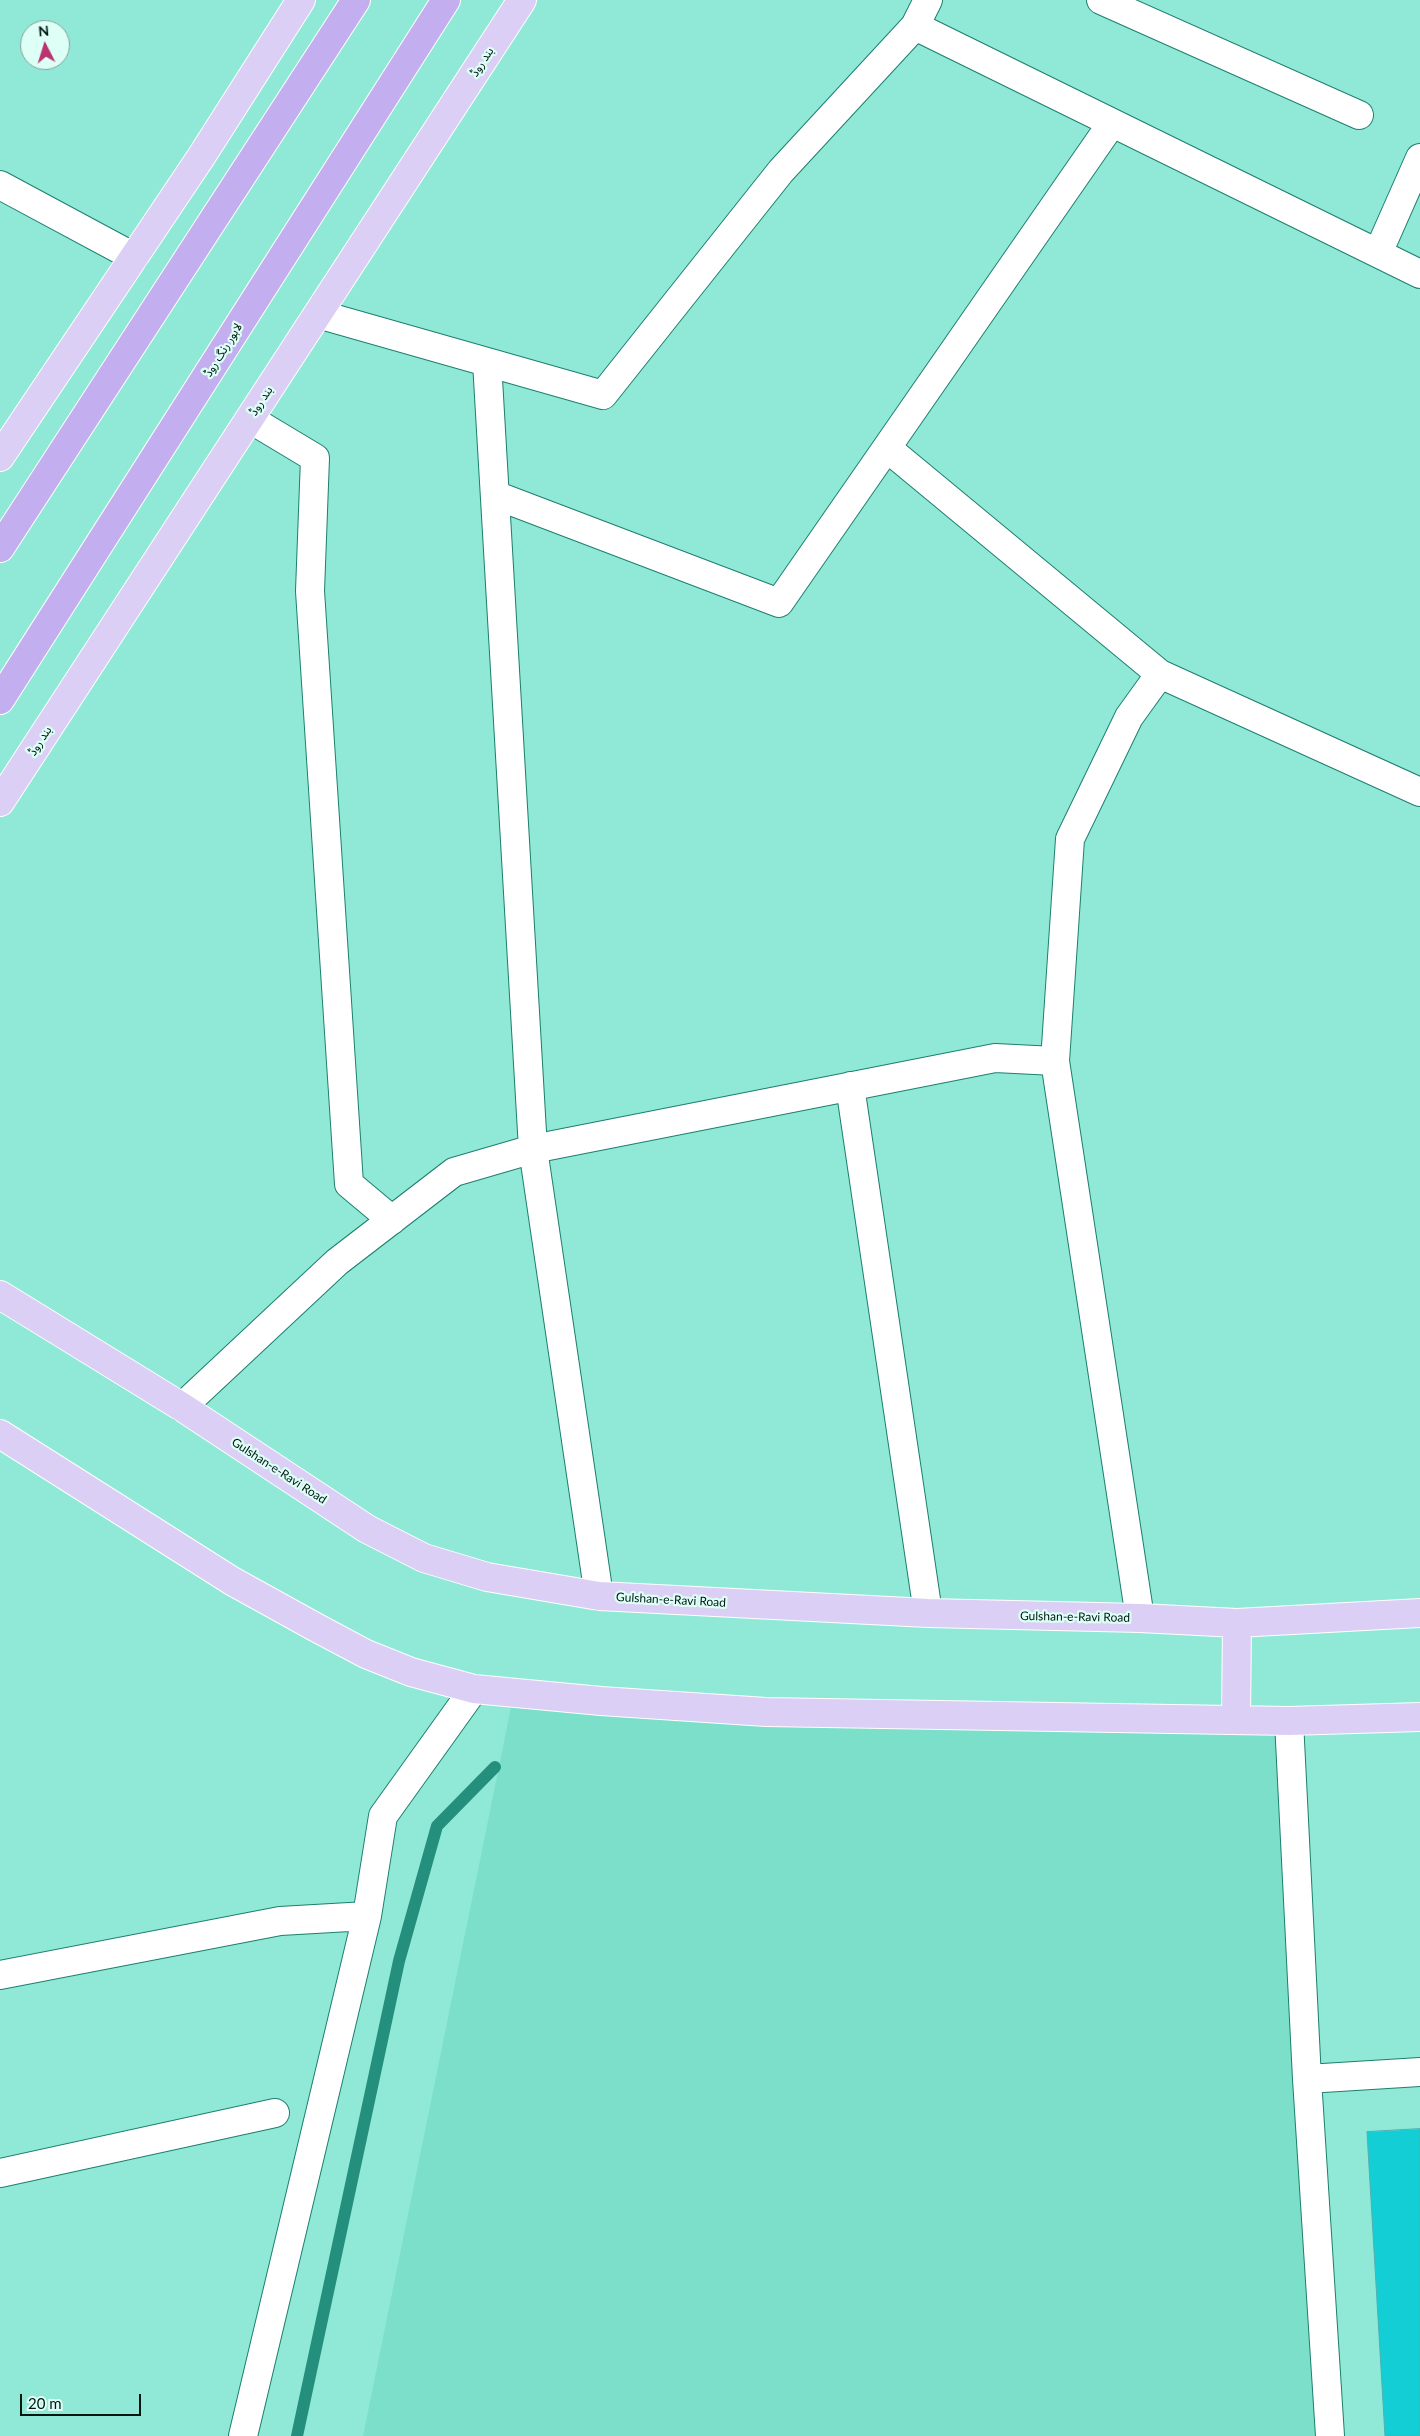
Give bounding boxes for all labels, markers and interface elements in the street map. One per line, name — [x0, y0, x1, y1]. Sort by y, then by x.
north arrow — [20, 20, 70, 70]
text: N — [38, 22, 50, 39]
street label: بند روڈ — [467, 45, 497, 79]
street label: لاہور رنگ روڈ — [201, 320, 245, 380]
street label: بند روڈ — [246, 384, 276, 418]
street label: بند روڈ — [25, 724, 55, 758]
street label: Gulshan-e-Ravi Road — [229, 1435, 329, 1507]
street label: Gulshan-e-Ravi Road — [616, 1590, 726, 1610]
street label: Gulshan-e-Ravi Road — [1020, 1609, 1130, 1625]
scale bar — [22, 2384, 144, 2416]
text: 20 m — [28, 2394, 62, 2412]

